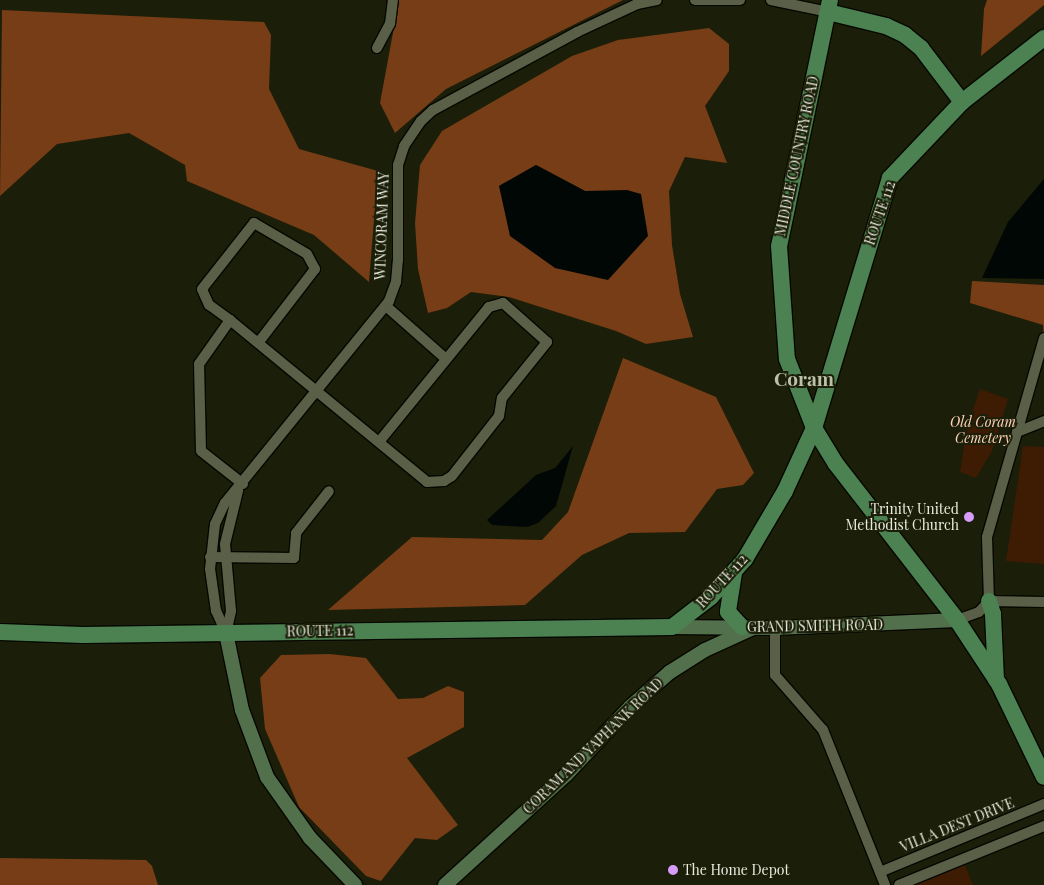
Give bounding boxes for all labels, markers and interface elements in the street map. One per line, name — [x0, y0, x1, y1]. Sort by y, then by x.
street label: MIDDLE COUNTRY ROAD — [772, 74, 822, 238]
street label: WINCORAM WAY — [372, 171, 392, 281]
street label: ROUTE 112 — [861, 179, 899, 247]
district label: Coram — [774, 368, 834, 390]
park label: Old Coram Cemetery — [950, 414, 1016, 447]
place label: Trinity United Methodist Church — [845, 501, 959, 534]
marker: Trinity United Methodist Church — [963, 511, 975, 523]
street label: ROUTE 112 — [693, 551, 751, 611]
street label: GRAND SMITH ROAD — [747, 616, 883, 636]
street label: ROUTE 112 — [287, 622, 353, 640]
street label: CORAM AND YAPHANK ROAD — [519, 674, 667, 818]
street label: VILLA DEST DRIVE — [897, 794, 1017, 856]
place label: The Home Depot — [683, 862, 789, 878]
marker: The Home Depot — [667, 864, 679, 876]

